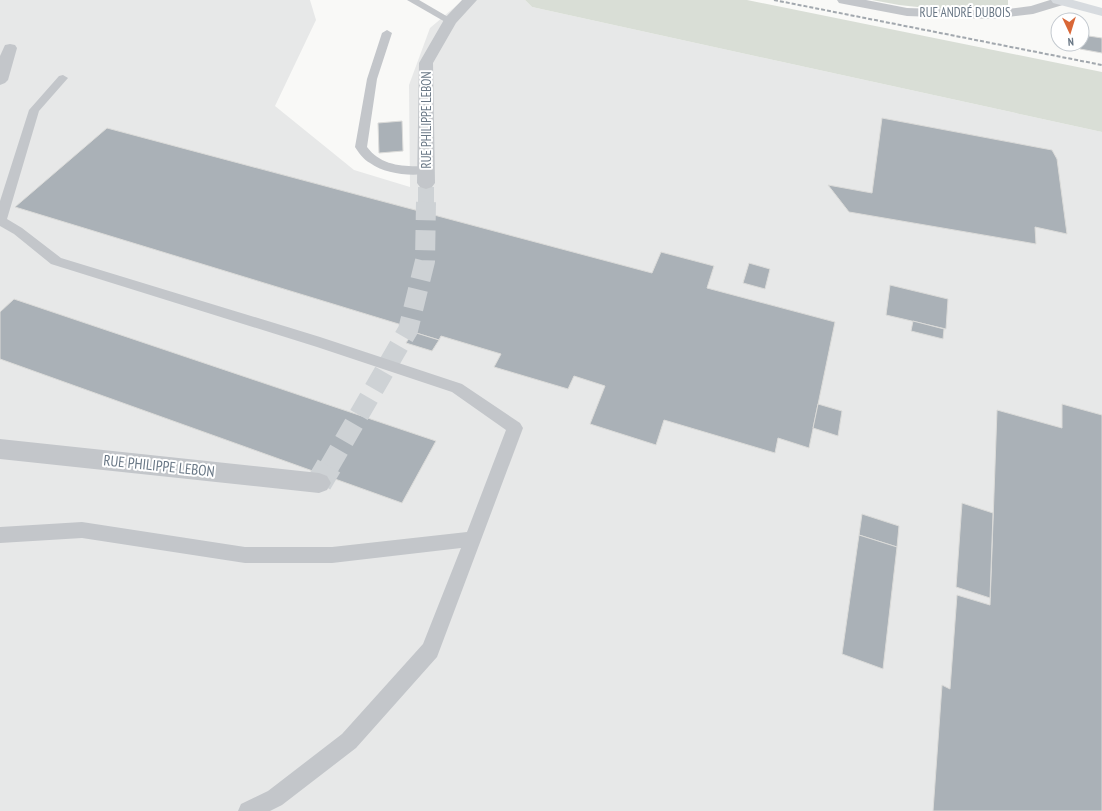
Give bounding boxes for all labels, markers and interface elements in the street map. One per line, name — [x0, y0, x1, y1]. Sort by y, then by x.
street label: RUE ANDRÉ DUBOIS — [920, 4, 1011, 21]
north arrow — [1050, 12, 1090, 52]
text: N — [1067, 35, 1074, 49]
street label: RUE PHILIPPE LEBON — [418, 72, 435, 168]
street label: RUE PHILIPPE LEBON — [102, 450, 216, 481]

